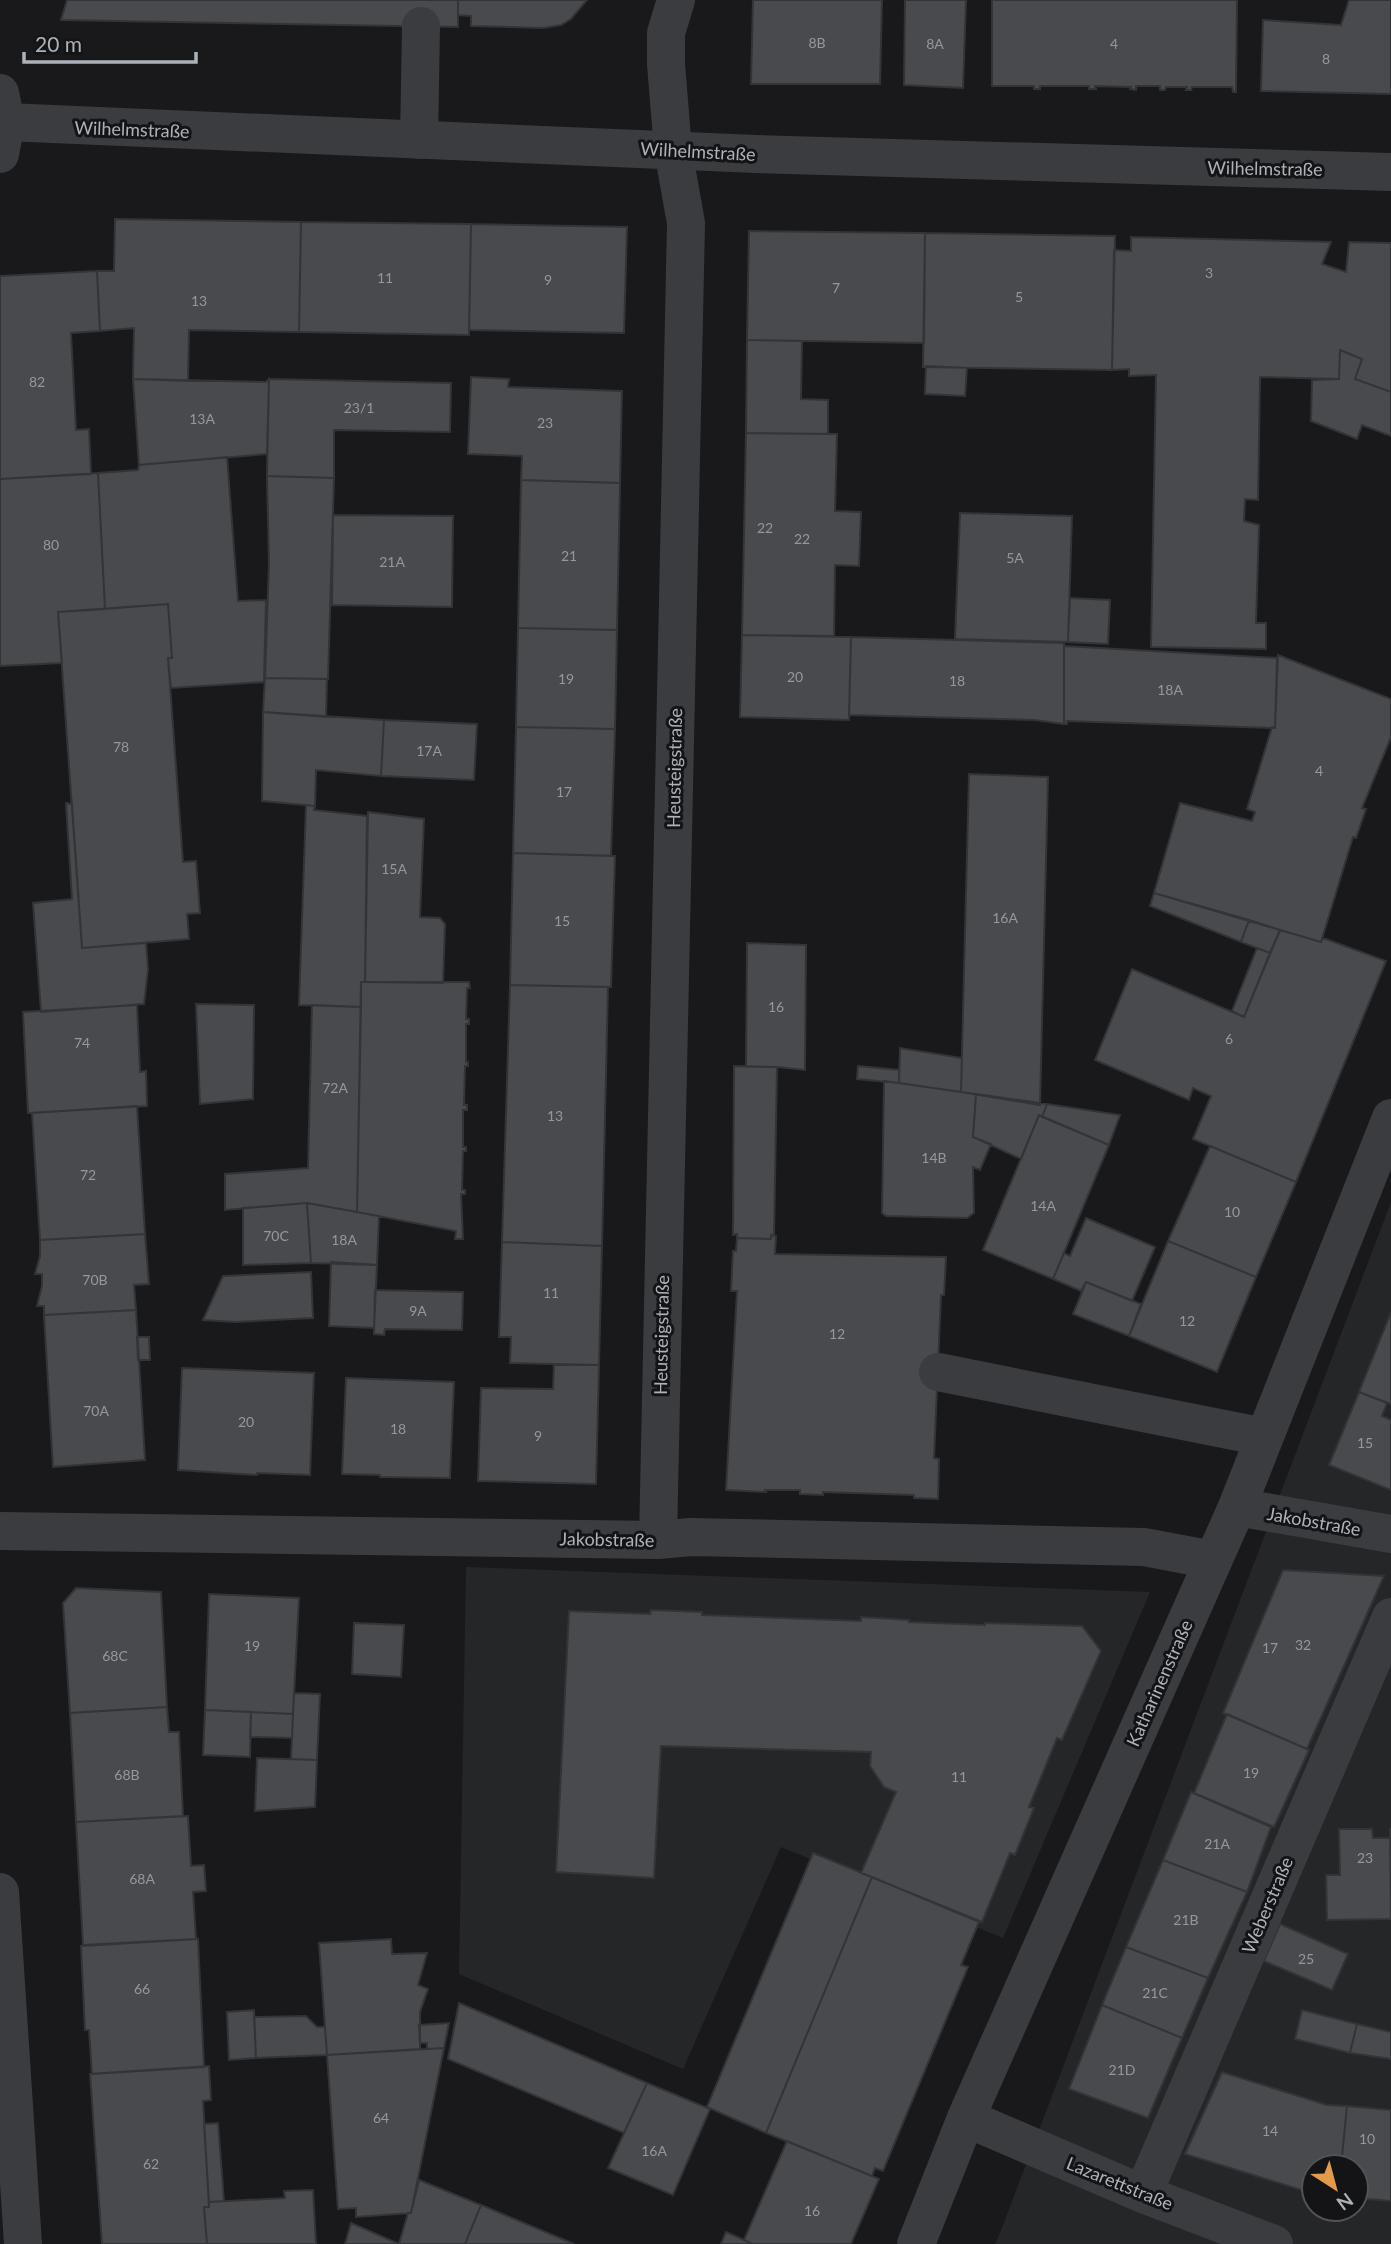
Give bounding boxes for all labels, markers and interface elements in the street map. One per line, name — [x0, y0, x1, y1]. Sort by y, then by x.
scale bar — [24, 21, 196, 65]
text: 20 m — [35, 31, 82, 56]
house number: 8B — [808, 34, 826, 51]
house number: 8A — [926, 35, 944, 52]
house number: 4 — [1110, 35, 1118, 52]
house number: 8 — [1322, 50, 1330, 67]
street label: Wilhelmstraße — [74, 116, 190, 142]
street label: Wilhelmstraße — [640, 137, 756, 165]
street label: Wilhelmstraße — [1207, 156, 1323, 180]
house number: 3 — [1205, 264, 1213, 281]
house number: 11 — [377, 269, 393, 286]
house number: 9 — [544, 271, 552, 288]
house number: 7 — [832, 279, 840, 296]
house number: 5 — [1015, 288, 1023, 305]
house number: 13 — [191, 292, 207, 309]
house number: 82 — [29, 373, 45, 390]
house number: 23/1 — [344, 399, 374, 416]
house number: 13A — [189, 410, 215, 427]
house number: 23 — [537, 414, 553, 431]
house number: 22 — [757, 519, 773, 536]
house number: 22 — [794, 530, 810, 547]
house number: 80 — [43, 536, 59, 553]
house number: 21 — [561, 547, 577, 564]
house number: 5A — [1006, 549, 1024, 566]
house number: 21A — [379, 553, 405, 570]
house number: 20 — [787, 668, 803, 685]
house number: 19 — [558, 670, 574, 687]
house number: 18 — [949, 672, 965, 689]
house number: 18A — [1157, 681, 1183, 698]
street label: Heusteigstraße — [662, 708, 686, 828]
house number: 78 — [113, 738, 129, 755]
house number: 17A — [416, 742, 442, 759]
house number: 4 — [1315, 762, 1323, 779]
house number: 17 — [556, 783, 572, 800]
house number: 15A — [381, 860, 407, 877]
house number: 16A — [992, 909, 1018, 926]
house number: 15 — [554, 912, 570, 929]
house number: 16 — [768, 998, 784, 1015]
house number: 6 — [1225, 1030, 1233, 1047]
house number: 74 — [74, 1034, 90, 1051]
house number: 72A — [322, 1079, 348, 1096]
house number: 13 — [547, 1107, 563, 1124]
house number: 14B — [921, 1149, 947, 1166]
house number: 72 — [80, 1166, 96, 1183]
house number: 14A — [1030, 1197, 1056, 1214]
house number: 10 — [1224, 1203, 1240, 1220]
house number: 70C — [263, 1227, 289, 1244]
house number: 18A — [331, 1231, 357, 1248]
house number: 70B — [82, 1271, 108, 1288]
street label: Heusteigstraße — [649, 1275, 673, 1395]
house number: 11 — [543, 1284, 559, 1301]
house number: 9A — [409, 1302, 427, 1319]
house number: 12 — [1179, 1312, 1195, 1329]
house number: 12 — [829, 1325, 845, 1342]
house number: 70A — [83, 1402, 109, 1419]
house number: 20 — [238, 1413, 254, 1430]
house number: 18 — [390, 1420, 406, 1437]
house number: 9 — [534, 1427, 542, 1444]
house number: 15 — [1357, 1434, 1373, 1451]
street label: Jakobstraße — [1265, 1502, 1363, 1540]
street label: Jakobstraße — [559, 1527, 655, 1551]
street label: Katharinenstraße — [1121, 1616, 1197, 1750]
house number: 32 — [1295, 1636, 1311, 1653]
house number: 19 — [244, 1637, 260, 1654]
house number: 17 — [1262, 1639, 1278, 1656]
house number: 68C — [102, 1647, 128, 1664]
house number: 19 — [1243, 1764, 1259, 1781]
house number: 68B — [114, 1766, 140, 1783]
house number: 11 — [951, 1768, 967, 1785]
house number: 21A — [1204, 1835, 1230, 1852]
house number: 23 — [1357, 1849, 1373, 1866]
street label: Weberstraße — [1237, 1853, 1297, 1957]
house number: 68A — [129, 1870, 155, 1887]
house number: 21B — [1173, 1911, 1199, 1928]
house number: 25 — [1298, 1950, 1314, 1967]
house number: 66 — [134, 1980, 150, 1997]
house number: 21C — [1142, 1984, 1168, 2001]
house number: 21D — [1109, 2061, 1135, 2078]
house number: 64 — [373, 2109, 389, 2126]
house number: 14 — [1262, 2122, 1278, 2139]
house number: 10 — [1359, 2130, 1375, 2147]
house number: 16A — [641, 2142, 667, 2159]
street label: Lazarettstraße — [1064, 2152, 1176, 2214]
north arrow — [1300, 2153, 1370, 2223]
house number: 62 — [143, 2155, 159, 2172]
text: N — [1333, 2189, 1358, 2216]
house number: 16 — [804, 2202, 820, 2219]

